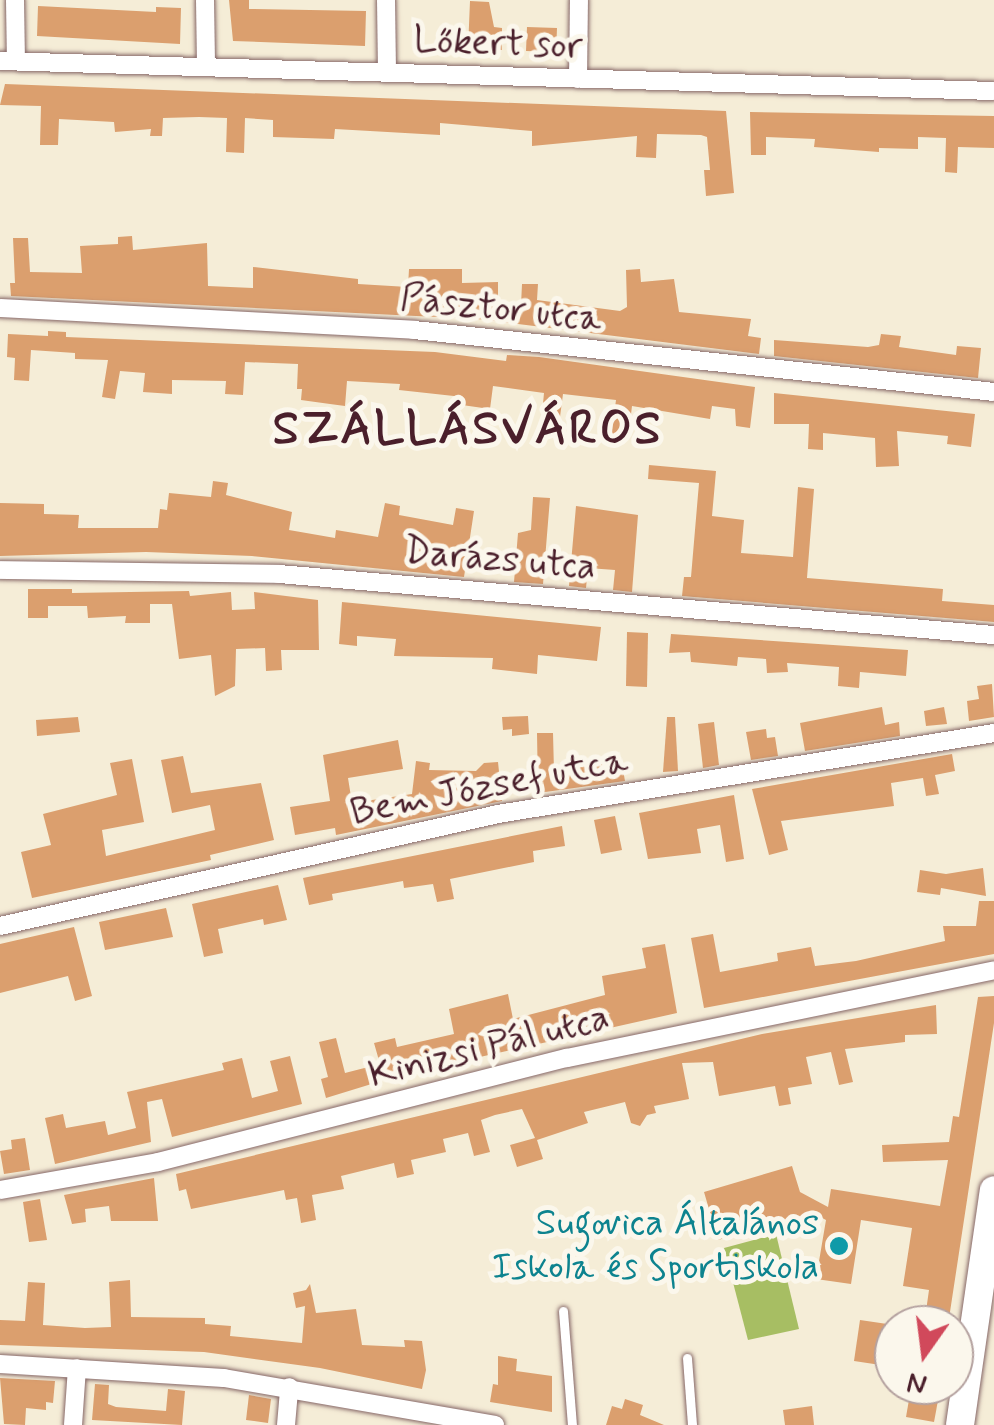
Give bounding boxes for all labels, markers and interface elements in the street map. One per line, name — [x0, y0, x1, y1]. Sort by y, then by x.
street label: Lőkert sor — [413, 18, 583, 70]
street label: Pásztor utca — [393, 275, 609, 343]
district label: SZÁLLÁSVÁROS — [279, 401, 657, 459]
street label: Darázs utca — [398, 529, 602, 591]
street label: Bem József utca — [346, 738, 632, 836]
street label: Kinizsi Pál utca — [358, 994, 620, 1100]
place label: Sugovica Általános Iskola és Sportiskola — [487, 1201, 819, 1290]
marker: Sugovica Általános Iskola és Sportiskola — [828, 1235, 850, 1257]
north arrow — [874, 1305, 974, 1405]
text: N — [904, 1362, 931, 1403]

